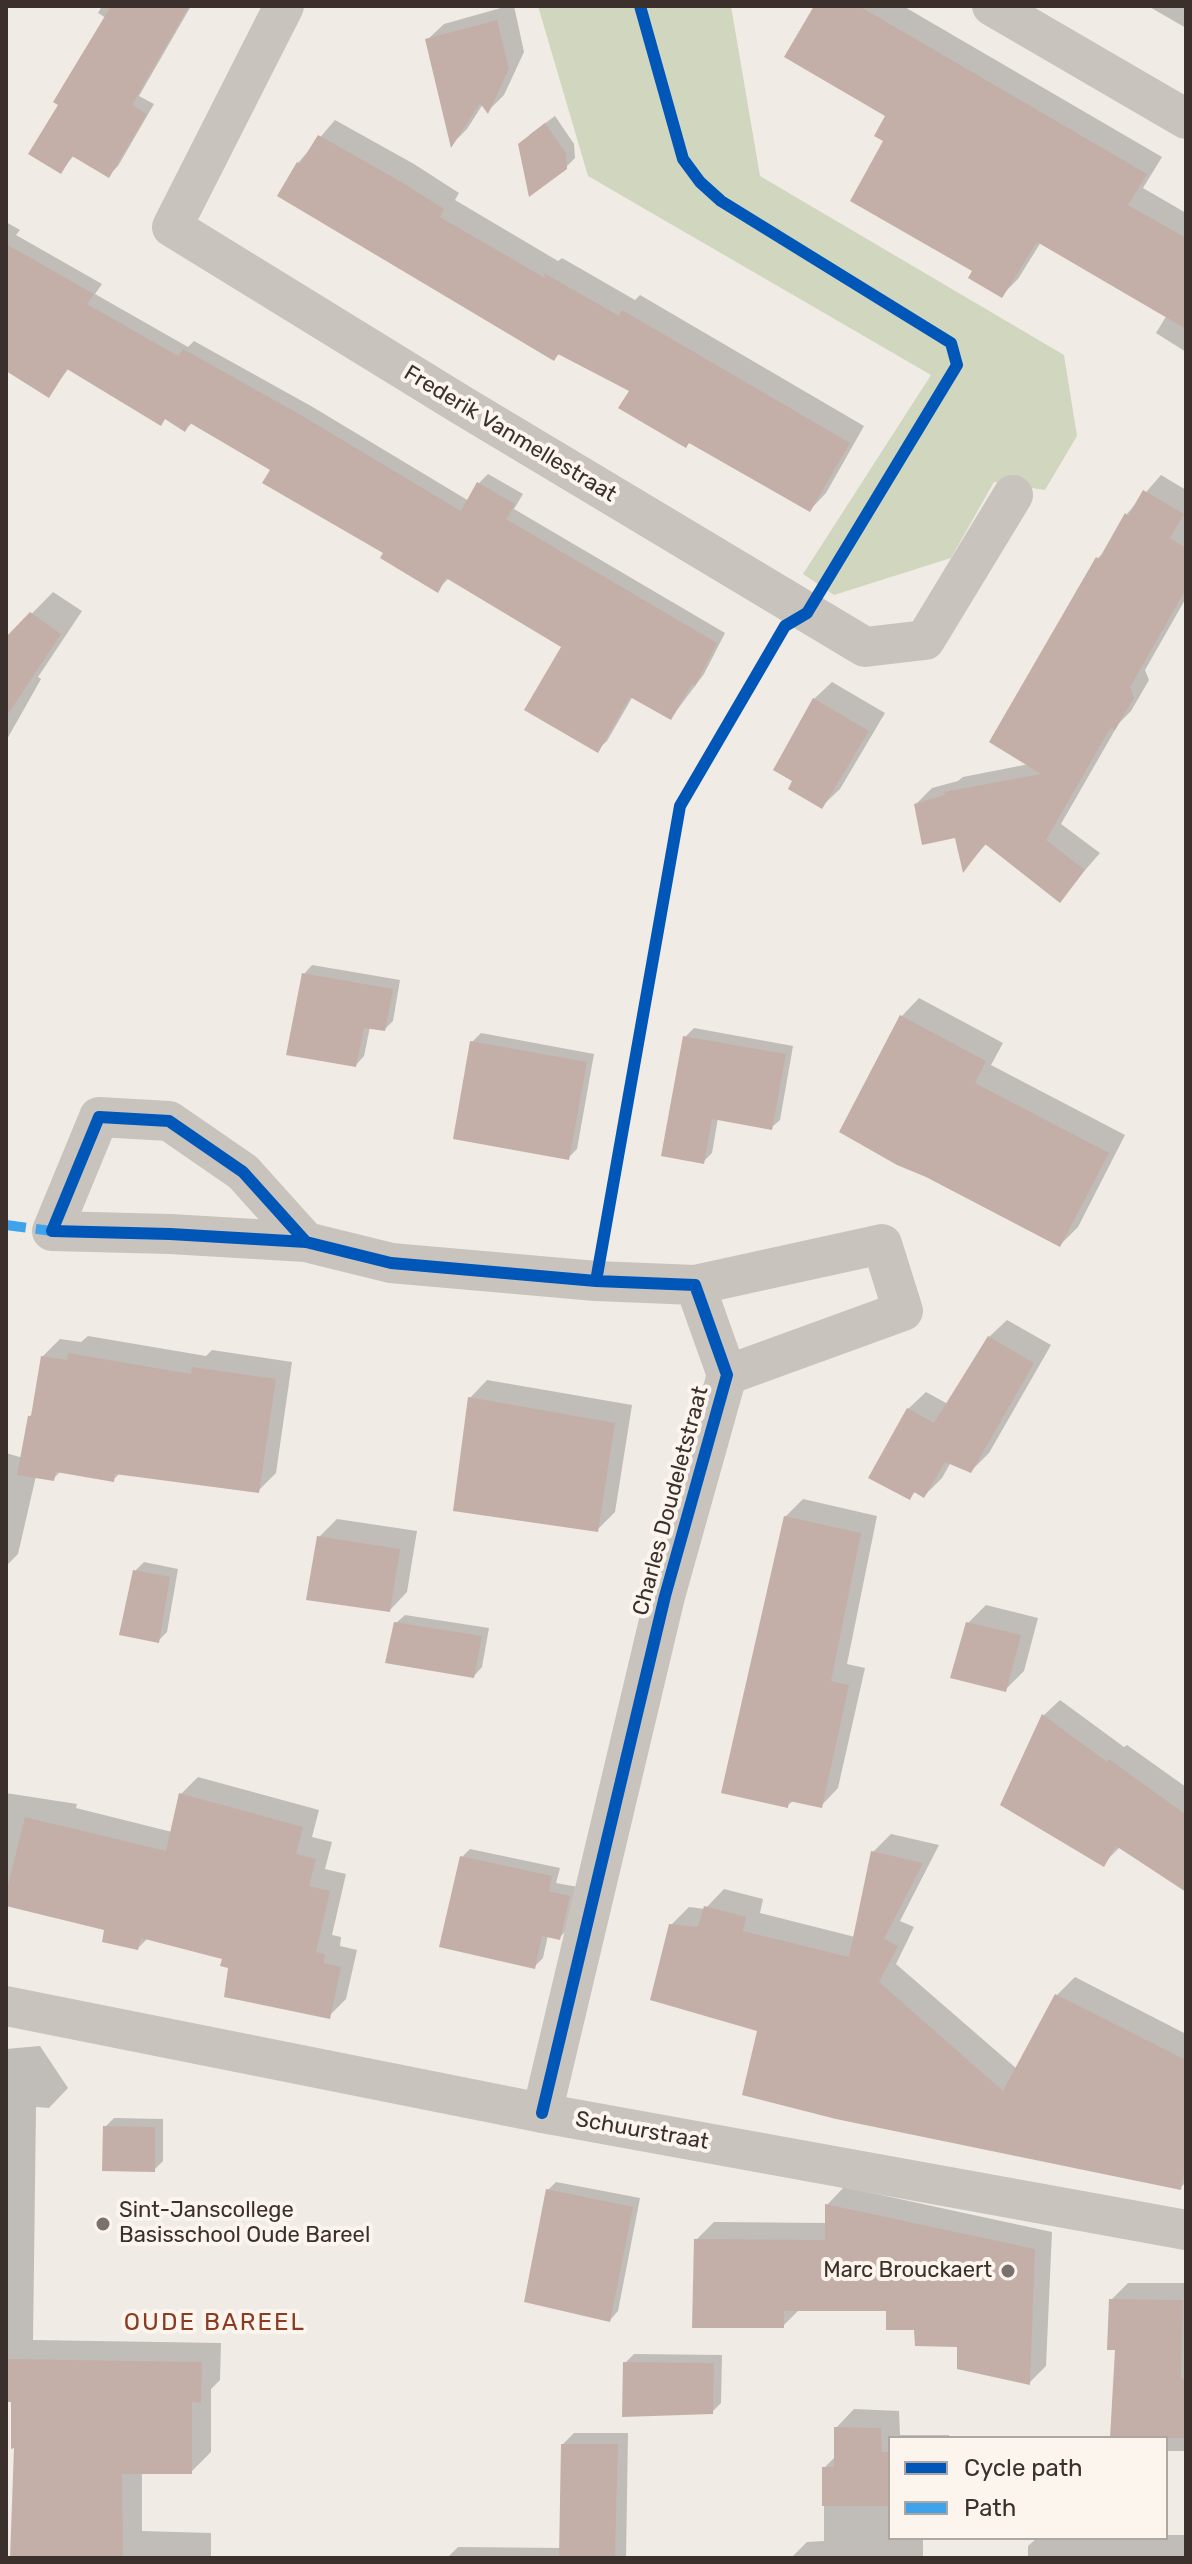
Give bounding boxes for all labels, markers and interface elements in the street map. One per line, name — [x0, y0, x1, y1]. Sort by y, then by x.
street label: Frederik Vanmellestraat — [399, 360, 621, 508]
street label: Charles Doudeletstraat — [628, 1383, 714, 1619]
street label: Schuurstraat — [573, 2106, 711, 2156]
place label: Sint-Janscollege Basisschool Oude Bareel — [119, 2198, 370, 2250]
marker: Sint-Janscollege Basisschool Oude Bareel — [94, 2215, 112, 2233]
place label: Marc Brouckaert — [823, 2258, 992, 2284]
marker: Marc Brouckaert — [999, 2262, 1017, 2280]
district label: OUDE BAREEL — [124, 2309, 306, 2337]
legend — [888, 2436, 1168, 2540]
text: Cycle path — [964, 2454, 1083, 2482]
text: Path — [964, 2494, 1016, 2522]

